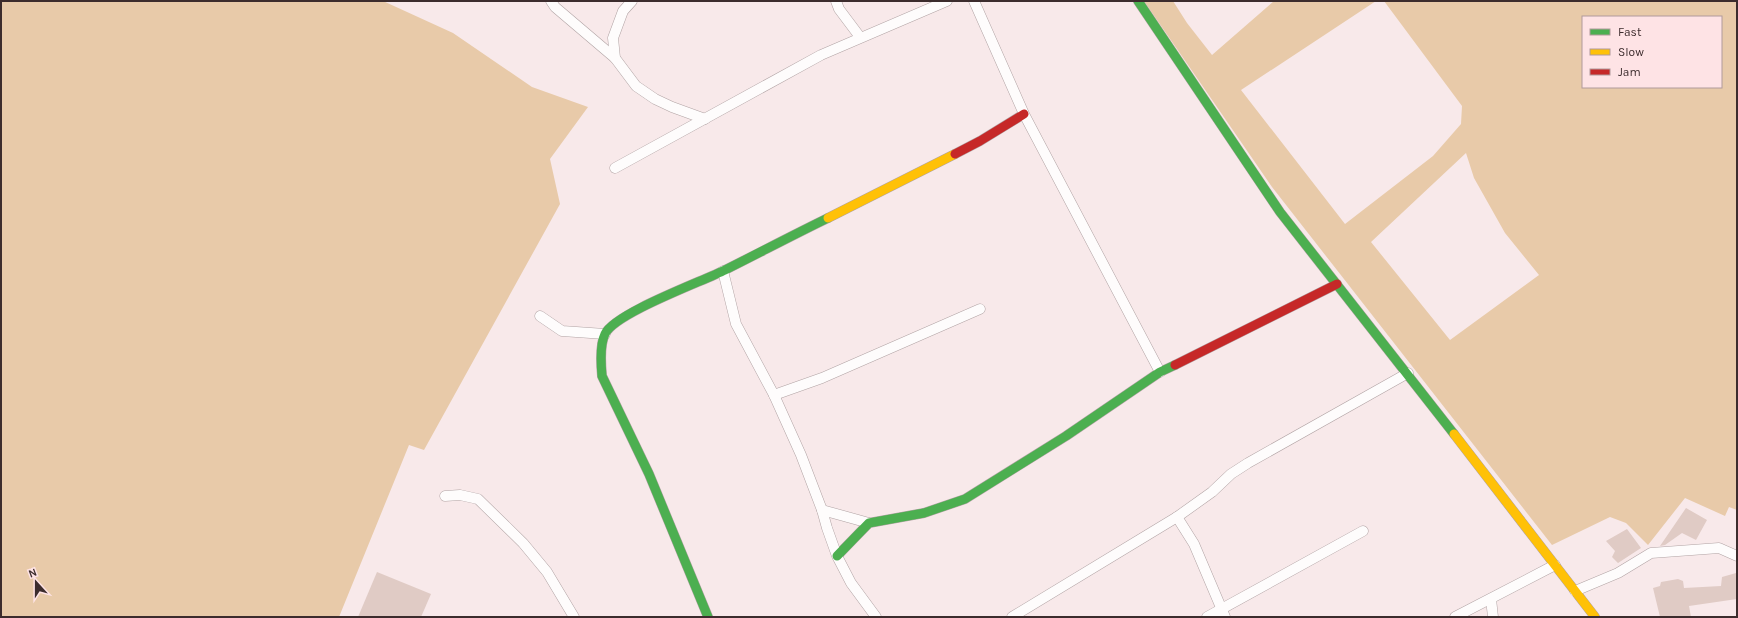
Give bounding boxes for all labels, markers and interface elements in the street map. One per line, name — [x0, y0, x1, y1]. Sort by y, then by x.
legend — [1582, 16, 1722, 88]
text: Fast — [1618, 25, 1642, 39]
text: Slow — [1618, 45, 1644, 59]
text: Jam — [1618, 65, 1641, 79]
north arrow — [16, 562, 56, 602]
text: N — [27, 566, 39, 581]

